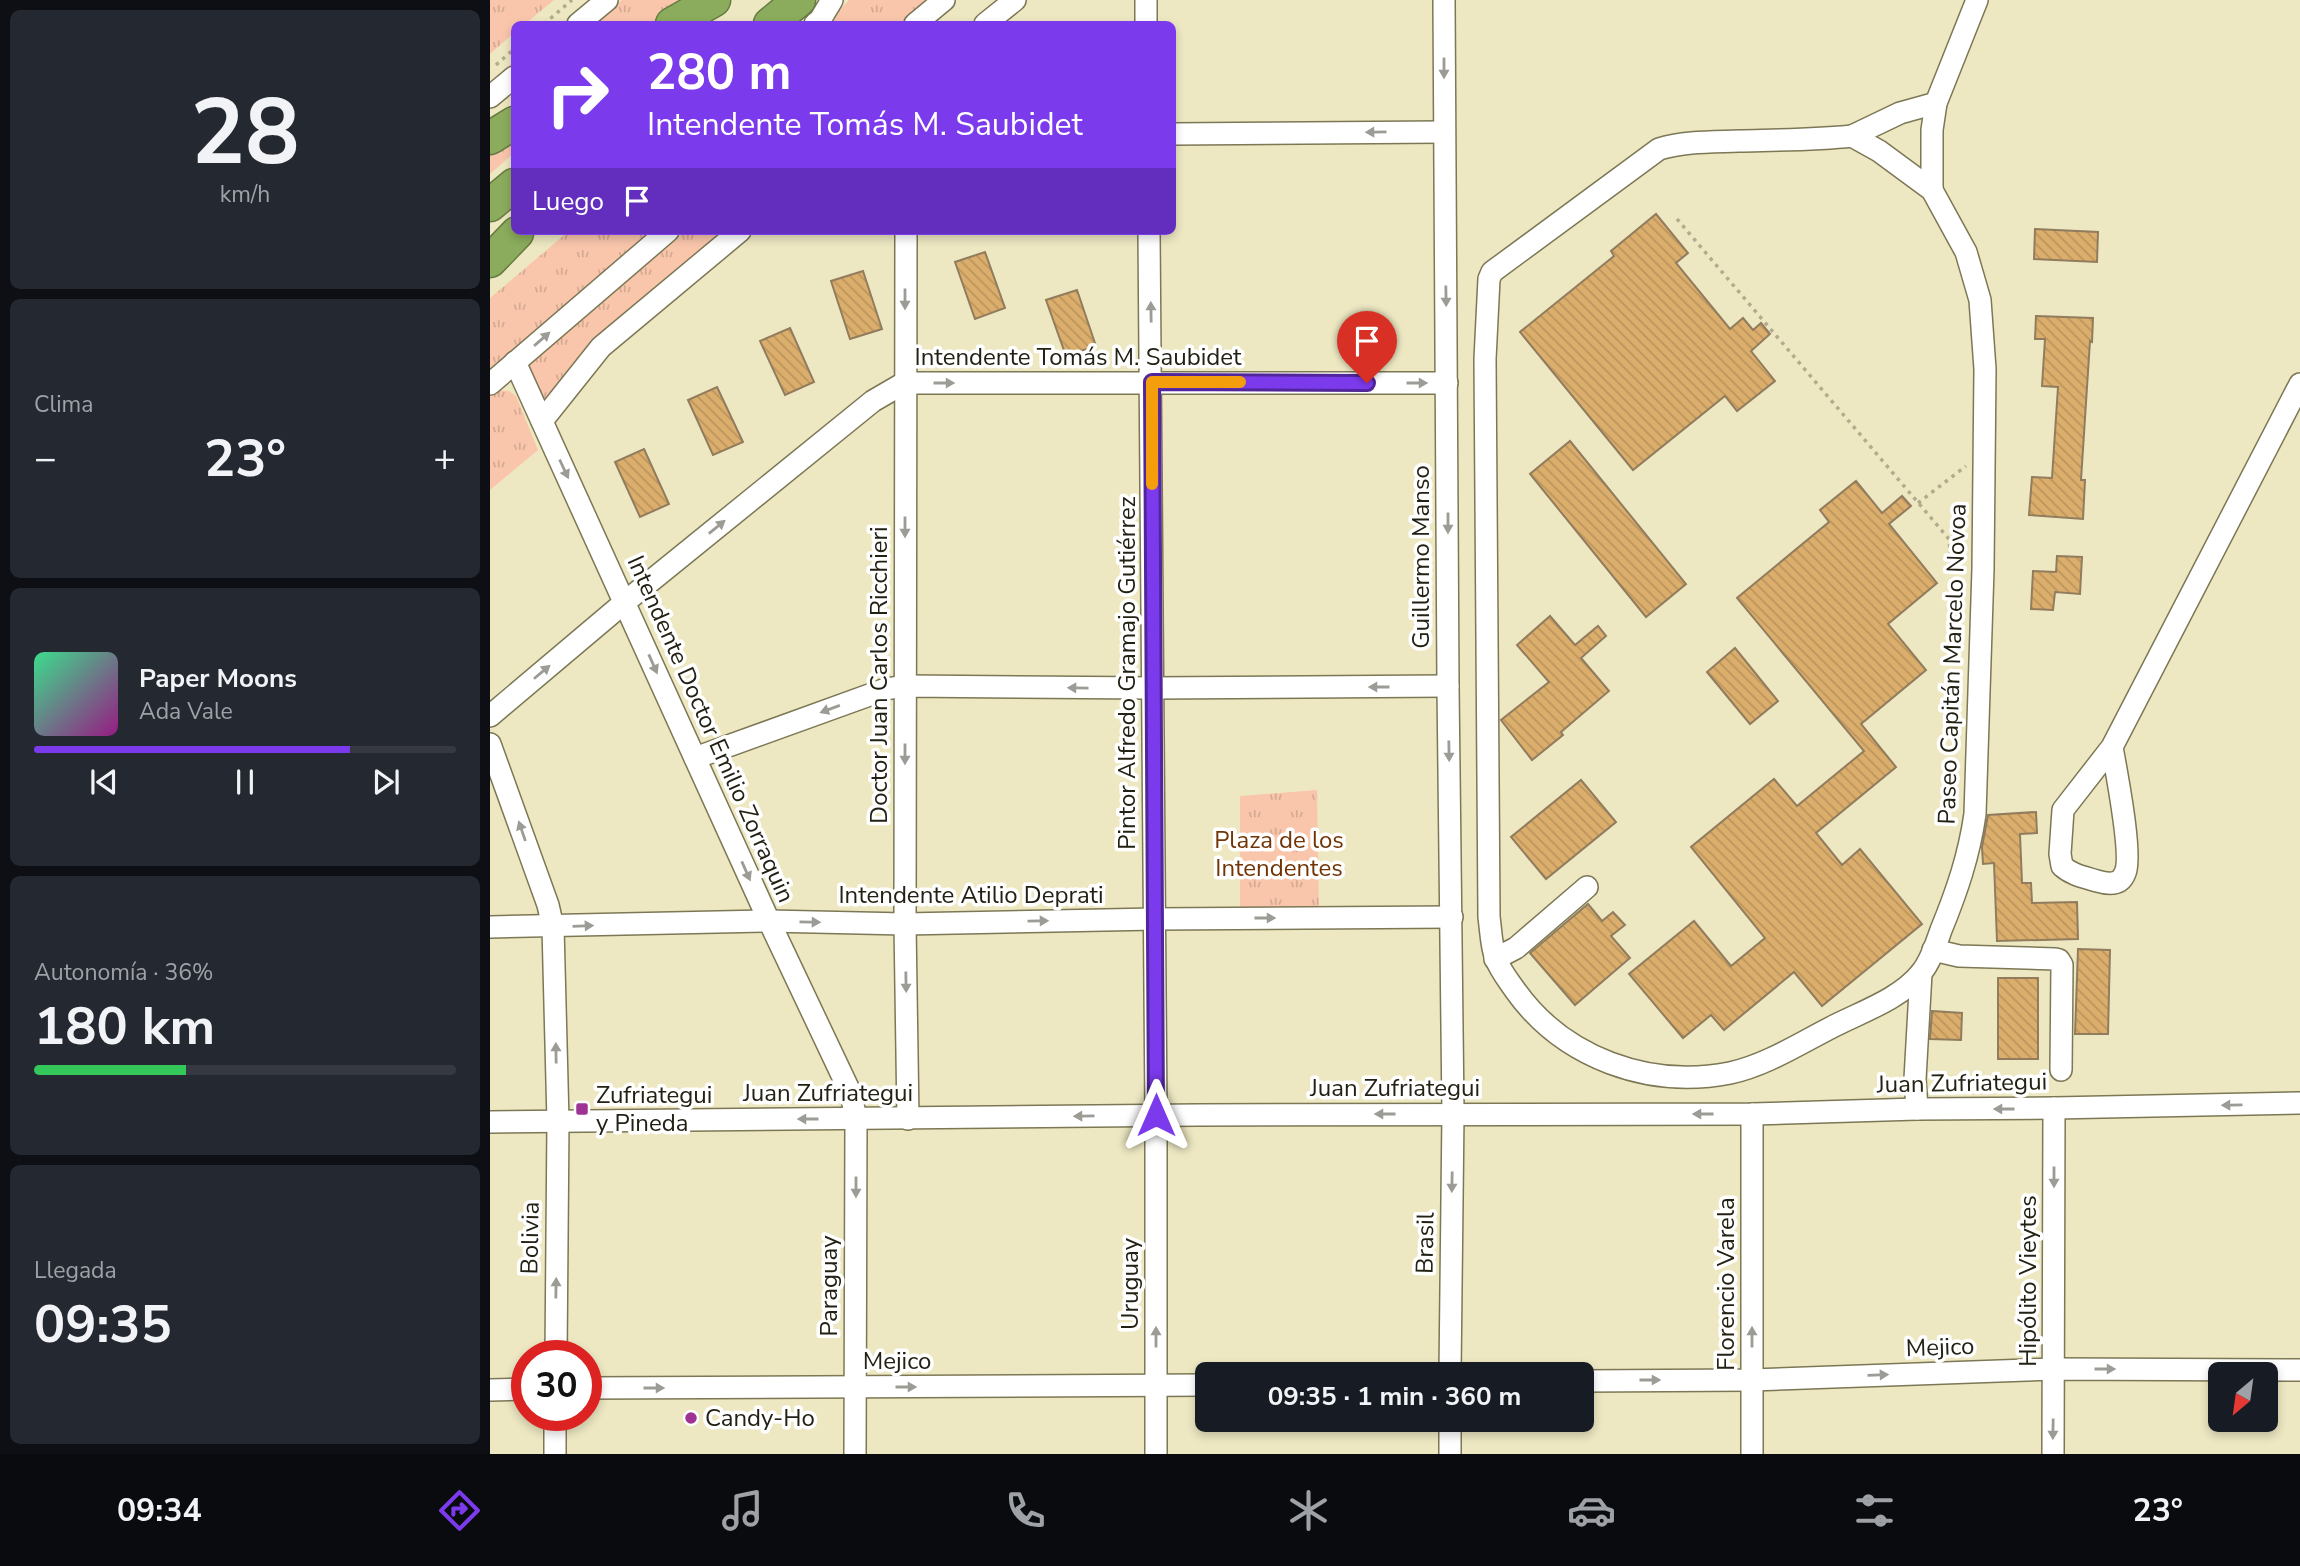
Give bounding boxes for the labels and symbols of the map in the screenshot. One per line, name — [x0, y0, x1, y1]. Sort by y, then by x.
one-way arrow — [1438, 57, 1450, 79]
one-way arrow — [1365, 126, 1387, 138]
one-way arrow — [1441, 285, 1452, 307]
one-way arrow — [899, 288, 911, 310]
one-way arrow — [1145, 301, 1156, 323]
pin — [1337, 311, 1397, 383]
one-way arrow — [533, 332, 550, 347]
street label: Intendente Tomás M. Saubidet — [915, 341, 1242, 373]
one-way arrow — [934, 377, 956, 389]
one-way arrow — [1406, 377, 1428, 389]
one-way arrow — [558, 459, 569, 479]
street label: Guillermo Manso — [1405, 465, 1437, 649]
street label: Pintor Alfredo Gramajo Gutiérrez — [1111, 496, 1143, 850]
street label: Paseo Capitán Marcelo Novoa — [1930, 503, 1974, 825]
one-way arrow — [1442, 512, 1454, 534]
one-way arrow — [899, 516, 910, 538]
one-way arrow — [709, 520, 726, 535]
street label: Doctor Juan Carlos Ricchieri — [863, 526, 895, 824]
street label: Intendente Doctor Emilio Zorraquin — [620, 550, 802, 908]
one-way arrow — [647, 654, 659, 674]
one-way arrow — [533, 664, 551, 680]
one-way arrow — [1368, 681, 1390, 692]
one-way arrow — [1067, 682, 1089, 694]
one-way arrow — [820, 704, 841, 715]
one-way arrow — [1443, 740, 1455, 762]
one-way arrow — [899, 743, 911, 765]
one-way arrow — [516, 820, 527, 841]
park label: Plaza de los Intendentes — [1214, 824, 1344, 884]
one-way arrow — [740, 861, 752, 881]
street label: Intendente Atilio Deprati — [838, 879, 1104, 911]
one-way arrow — [1254, 912, 1276, 924]
one-way arrow — [799, 916, 821, 928]
one-way arrow — [1027, 916, 1049, 927]
one-way arrow — [572, 921, 594, 932]
one-way arrow — [900, 971, 912, 993]
one-way arrow — [550, 1042, 562, 1064]
street label: Juan Zufriategui — [1876, 1066, 2047, 1100]
street label: Juan Zufriategui — [1309, 1072, 1480, 1104]
street label: Juan Zufriategui — [742, 1077, 913, 1109]
position arrow — [1119, 1078, 1193, 1152]
place label: Zufriategui y Pineda — [596, 1079, 712, 1139]
one-way arrow — [2221, 1099, 2243, 1110]
marker: Zufriategui y Pineda — [574, 1101, 590, 1117]
one-way arrow — [1993, 1103, 2015, 1115]
one-way arrow — [1374, 1108, 1396, 1120]
one-way arrow — [1692, 1108, 1714, 1120]
one-way arrow — [1073, 1110, 1095, 1122]
one-way arrow — [796, 1113, 818, 1125]
one-way arrow — [2048, 1166, 2060, 1188]
one-way arrow — [1447, 1171, 1458, 1193]
one-way arrow — [850, 1176, 862, 1198]
street label: Hipólito Vieytes — [2012, 1195, 2044, 1367]
street label: Florencio Varela — [1710, 1197, 1742, 1371]
street label: Bolivia — [513, 1201, 547, 1275]
street label: Brasil — [1408, 1212, 1442, 1274]
street label: Paraguay — [813, 1235, 845, 1337]
street label: Uruguay — [1114, 1237, 1146, 1330]
one-way arrow — [550, 1277, 562, 1299]
one-way arrow — [1150, 1326, 1162, 1348]
one-way arrow — [1746, 1326, 1758, 1348]
street label: Mejico — [1905, 1330, 1975, 1364]
speed limit sign: 30 — [511, 1340, 602, 1431]
street label: Mejico — [863, 1345, 931, 1377]
north arrow — [2208, 1362, 2278, 1432]
one-way arrow — [2094, 1363, 2116, 1375]
one-way arrow — [1867, 1370, 1889, 1381]
one-way arrow — [1639, 1375, 1661, 1386]
one-way arrow — [896, 1381, 918, 1393]
one-way arrow — [644, 1382, 666, 1394]
place label: Candy-Ho — [705, 1402, 815, 1434]
marker: Candy-Ho — [683, 1410, 699, 1426]
one-way arrow — [2047, 1418, 2059, 1440]

